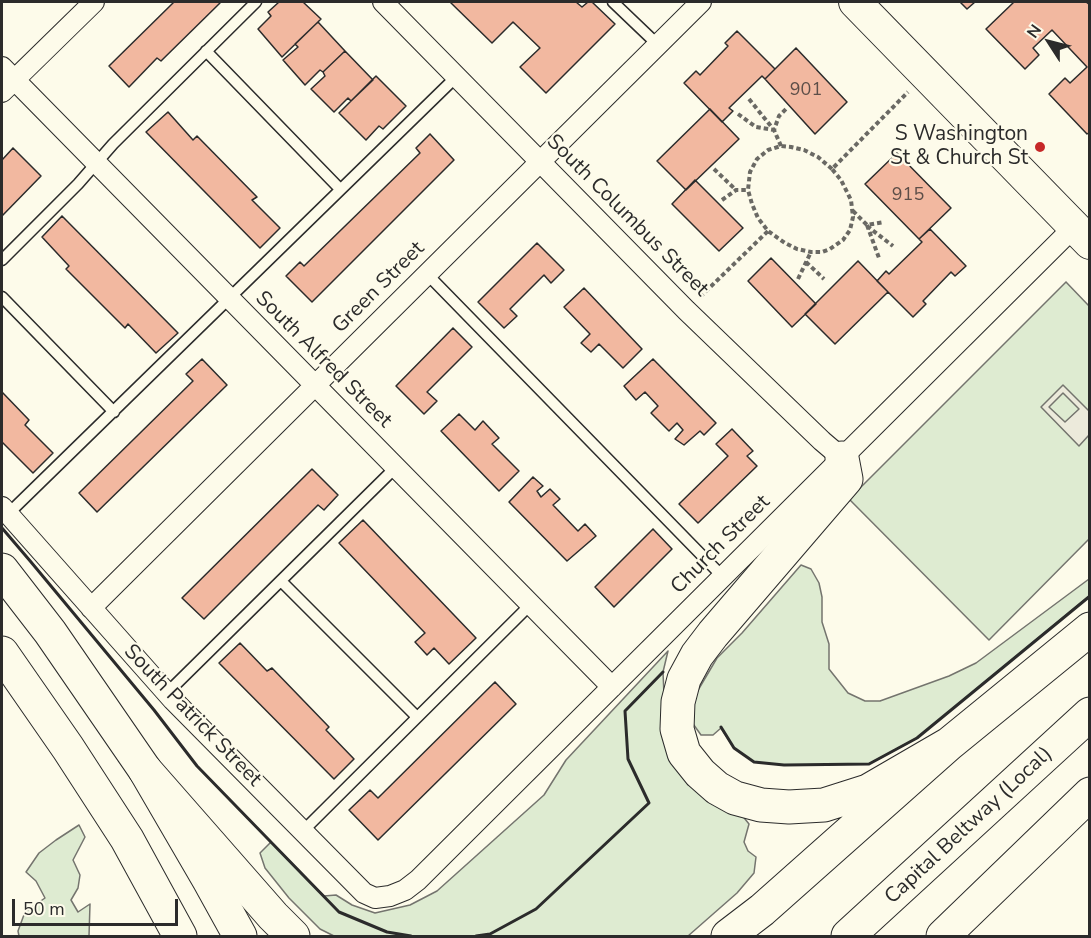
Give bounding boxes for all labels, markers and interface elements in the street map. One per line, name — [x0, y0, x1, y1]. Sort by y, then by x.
north arrow — [1019, 12, 1079, 72]
text: N — [1022, 20, 1047, 43]
house number: 901 — [790, 80, 822, 102]
place label: S Washington St & Church St — [890, 122, 1028, 172]
street label: South Columbus Street — [541, 130, 713, 302]
marker: S Washington St & Church St — [1033, 140, 1047, 154]
house number: 915 — [892, 185, 924, 207]
street label: Green Street — [328, 237, 430, 339]
street label: South Alfred Street — [249, 286, 397, 434]
street label: Church Street — [666, 490, 776, 600]
street label: South Patrick Street — [118, 640, 266, 792]
street label: Capital Beltway (Local) — [880, 742, 1058, 910]
scale bar — [15, 887, 182, 925]
text: 50 m — [23, 897, 65, 921]

